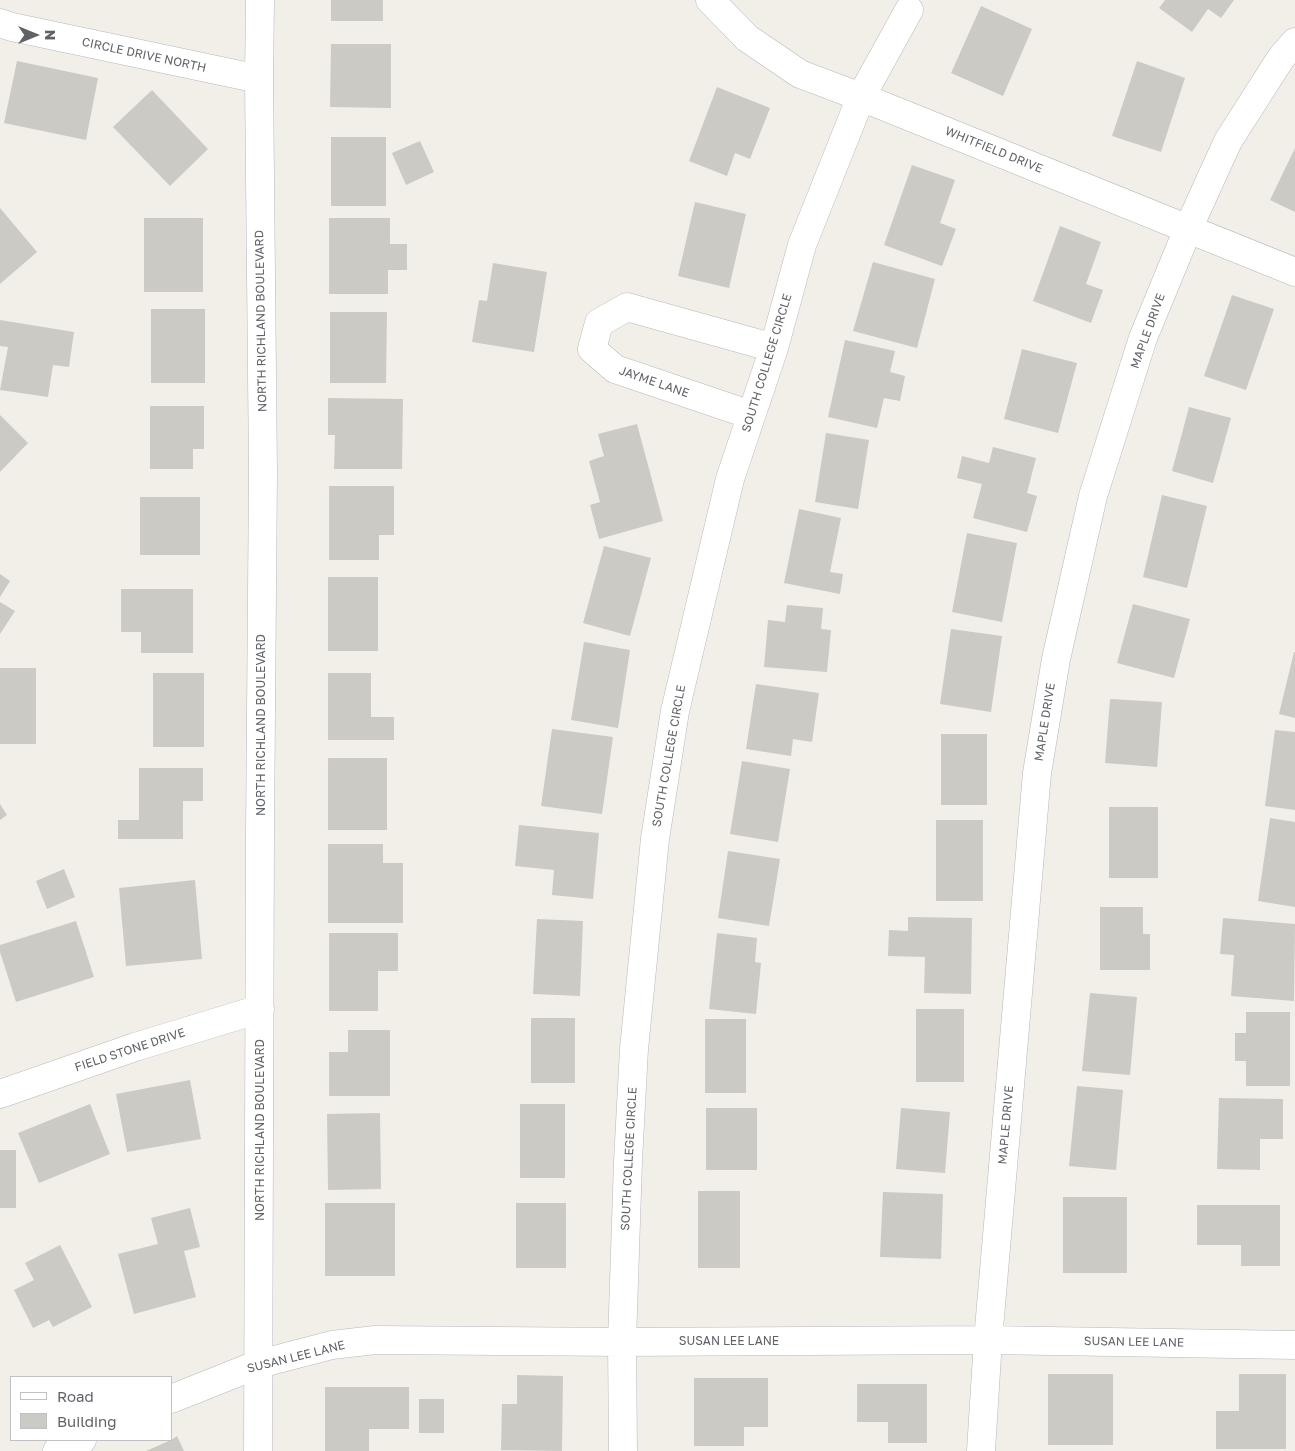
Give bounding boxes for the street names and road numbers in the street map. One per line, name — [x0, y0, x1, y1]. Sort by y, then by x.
street label: CIRCLE DRIVE NORTH — [81, 35, 207, 75]
street label: WHITFIELD DRIVE — [943, 124, 1045, 176]
street label: NORTH RICHLAND BOULEVARD — [252, 230, 270, 412]
street label: MAPLE DRIVE — [1128, 291, 1168, 371]
street label: SOUTH COLLEGE CIRCLE — [739, 292, 795, 434]
street label: JAYME LANE — [617, 363, 691, 401]
street label: NORTH RICHLAND BOULEVARD — [254, 634, 268, 816]
street label: MAPLE DRIVE — [1032, 682, 1058, 762]
street label: SOUTH COLLEGE CIRCLE — [649, 684, 689, 828]
street label: FIELD STONE DRIVE — [73, 1025, 187, 1075]
street label: NORTH RICHLAND BOULEVARD — [253, 1039, 267, 1221]
street label: MAPLE DRIVE — [995, 1085, 1017, 1165]
street label: SOUTH COLLEGE CIRCLE — [618, 1087, 640, 1231]
street label: SUSAN LEE LANE — [679, 1334, 779, 1348]
street label: SUSAN LEE LANE — [1084, 1334, 1184, 1350]
street label: SUSAN LEE LANE — [246, 1338, 346, 1376]

